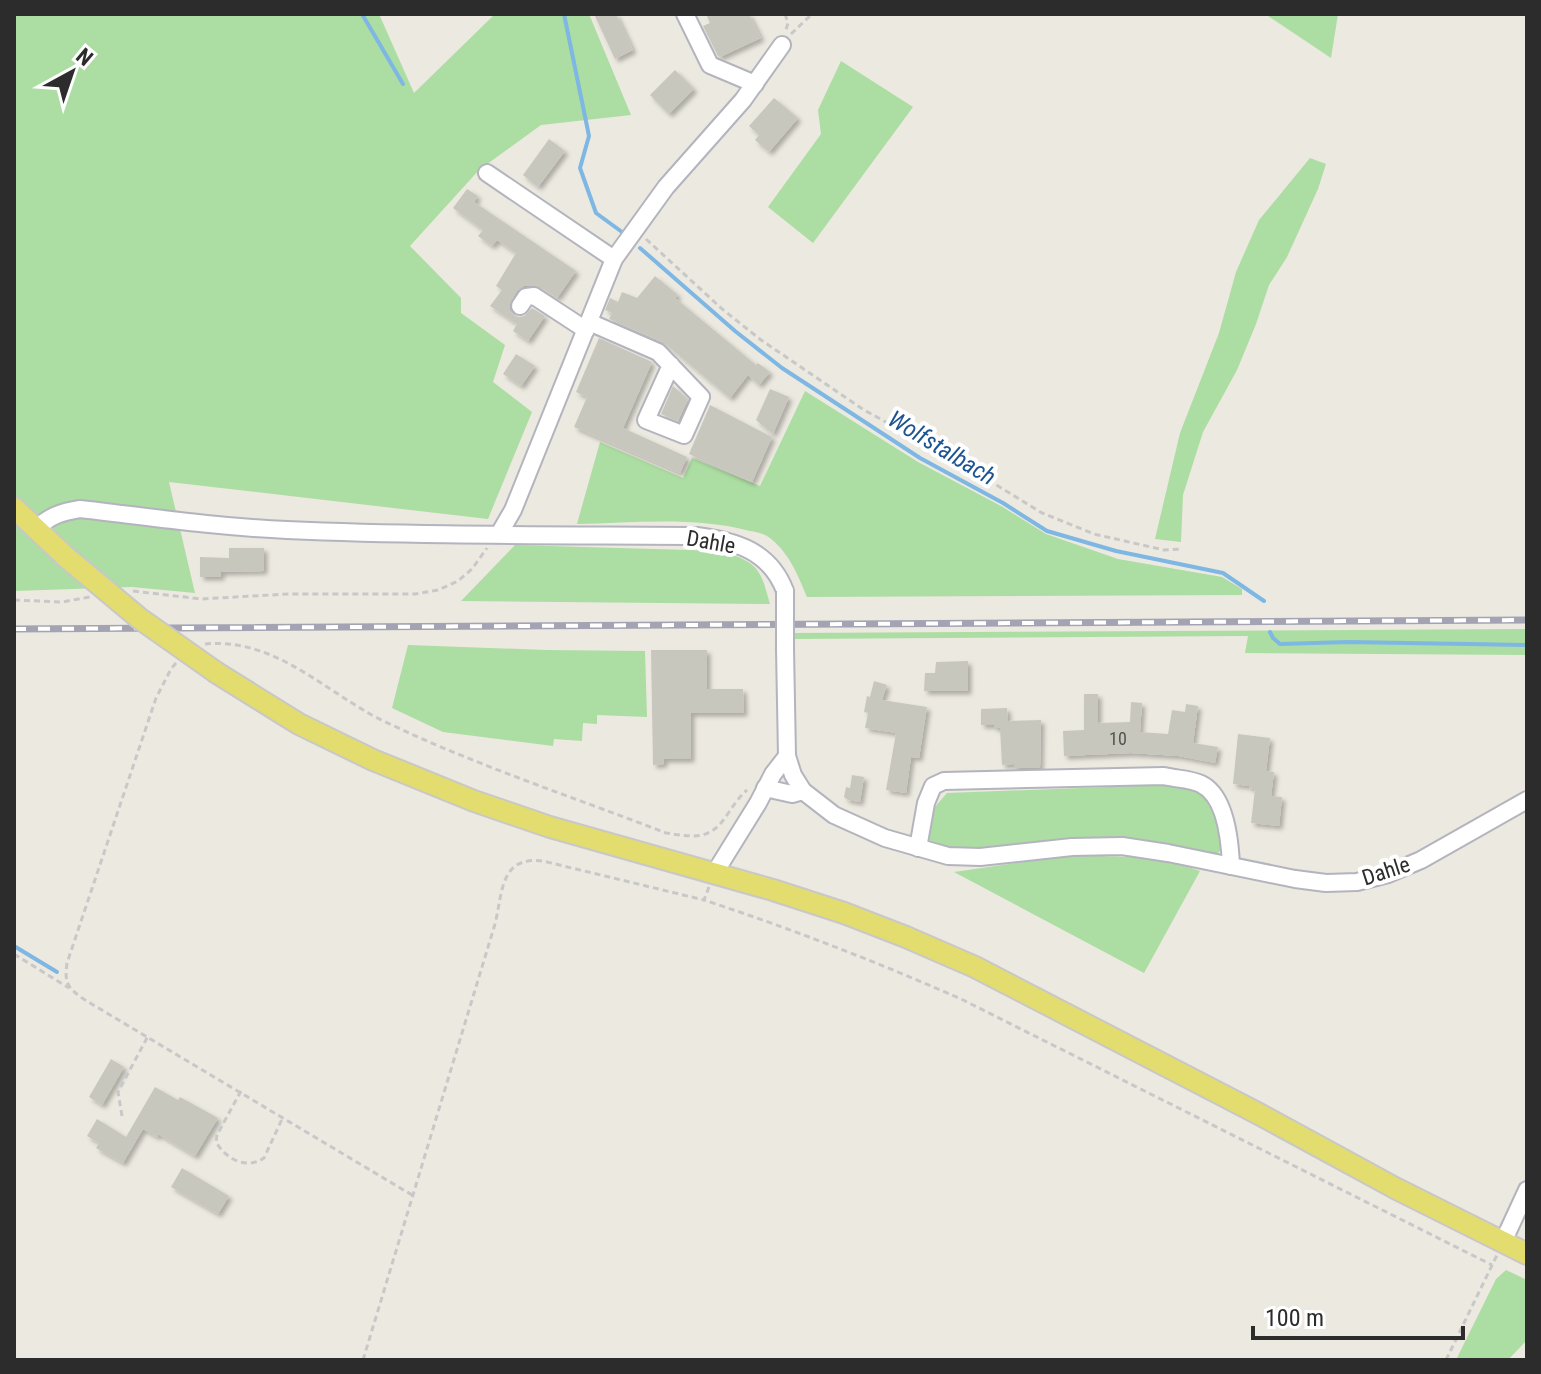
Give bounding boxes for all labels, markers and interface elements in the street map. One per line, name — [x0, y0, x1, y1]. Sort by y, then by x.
north arrow — [32, 32, 112, 112]
text: N — [71, 43, 98, 71]
water label: Wolfstalbach — [883, 405, 1001, 491]
street label: Dahle — [685, 525, 737, 559]
house number: 10 — [1109, 728, 1127, 749]
street label: Dahle — [1359, 852, 1413, 890]
scale bar — [1253, 1290, 1463, 1340]
text: 100 m — [1265, 1304, 1324, 1332]

